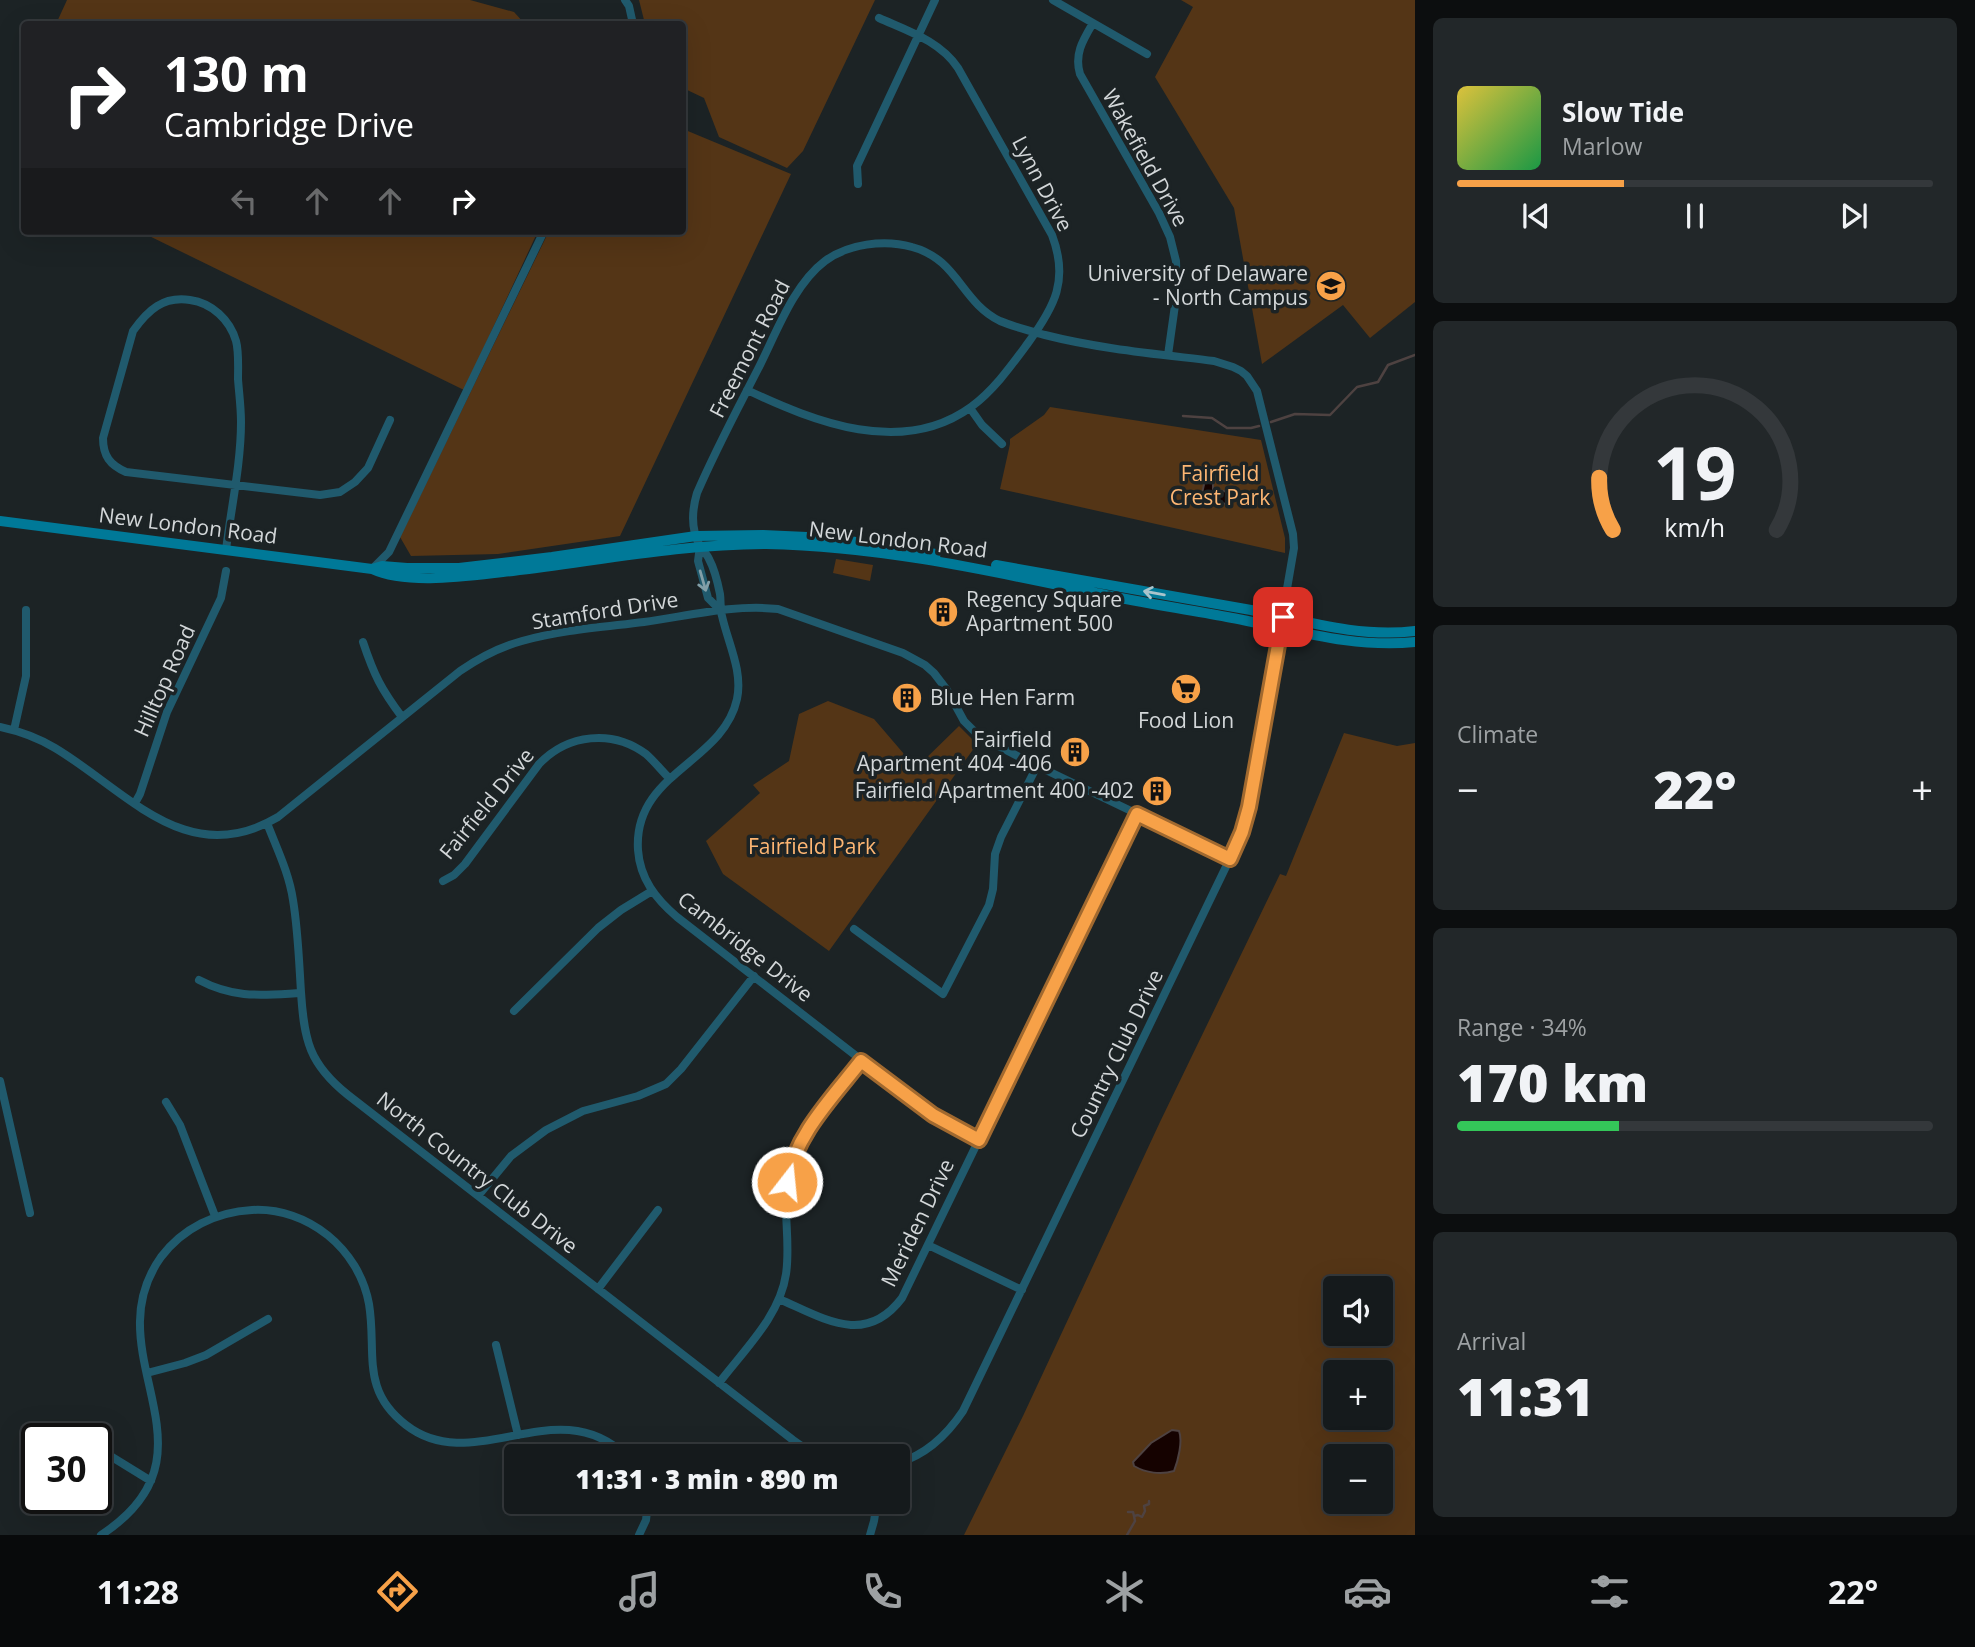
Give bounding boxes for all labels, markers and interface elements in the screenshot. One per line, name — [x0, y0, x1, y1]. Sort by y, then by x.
text: 130 m — [164, 40, 309, 106]
icon: right — [49, 49, 140, 140]
street label: Wakefield Drive — [1097, 84, 1195, 231]
text: Slow Tide — [1562, 94, 1684, 130]
text: Cambridge Drive — [164, 103, 414, 146]
text: Marlow — [1562, 130, 1642, 162]
street label: Lynn Drive — [1006, 131, 1080, 236]
icon: left — [225, 182, 263, 220]
icon: ahead — [298, 182, 336, 220]
icon: ahead — [371, 182, 409, 220]
icon: right — [444, 182, 482, 220]
icon: previous — [1517, 197, 1555, 235]
icon: pause — [1676, 197, 1714, 235]
icon: next — [1835, 197, 1873, 235]
place label: University of Delaware - North Campus — [1087, 259, 1308, 311]
school or university icon: University of Delaware - North Campus — [1314, 269, 1348, 303]
street label: Freemont Road — [702, 275, 796, 422]
text: 19 — [1653, 423, 1737, 522]
park label: Fairfield Crest Park — [1170, 459, 1270, 511]
street label: New London Road — [97, 500, 279, 550]
text: km/h — [1665, 510, 1725, 544]
street label: New London Road — [807, 514, 989, 564]
one-way arrow — [698, 570, 711, 592]
street label: Stamford Drive — [530, 585, 680, 635]
place label: Regency Square Apartment 500 — [966, 585, 1122, 637]
one-way arrow — [1144, 586, 1166, 599]
pin — [1253, 587, 1313, 647]
building icon: Regency Square Apartment 500 — [926, 595, 960, 629]
icon: arrive — [1264, 598, 1302, 636]
street label: Hilltop Road — [127, 620, 201, 741]
supermarket icon: Food Lion — [1169, 672, 1203, 706]
building icon: Blue Hen Farm — [890, 681, 924, 715]
place label: Blue Hen Farm — [930, 683, 1075, 711]
place label: Food Lion — [1138, 706, 1234, 734]
text: Climate — [1457, 718, 1538, 750]
place label: Fairfield Apartment 404 -406 — [857, 725, 1052, 777]
building icon: Fairfield Apartment 404 -406 — [1058, 735, 1092, 769]
street label: Fairfield Drive — [433, 742, 540, 865]
text: 22° — [1654, 753, 1736, 824]
text: − — [1457, 763, 1479, 815]
text: + — [1911, 763, 1933, 815]
building icon: Fairfield Apartment 400 -402 — [1140, 774, 1174, 808]
place label: Fairfield Apartment 400 -402 — [855, 776, 1134, 804]
park label: Fairfield Park — [748, 832, 876, 860]
street label: Cambridge Drive — [672, 885, 819, 1008]
street label: Country Club Drive — [1063, 964, 1169, 1143]
text: Range · 34% — [1457, 1011, 1587, 1043]
text: 170 km — [1457, 1046, 1648, 1117]
street label: North Country Club Drive — [371, 1085, 584, 1259]
position arrow — [750, 1145, 824, 1219]
street label: Meriden Drive — [874, 1154, 960, 1291]
map controls — [1323, 1276, 1393, 1514]
button: sound — [1323, 1276, 1393, 1346]
text: Arrival — [1457, 1325, 1526, 1357]
button: + — [1323, 1360, 1393, 1430]
text: 11:31 — [1457, 1360, 1594, 1431]
speed limit sign: 30 — [21, 1423, 112, 1514]
button: − — [1323, 1444, 1393, 1514]
text: 11:31 · 3 min · 890 m — [576, 1461, 838, 1497]
icon: directions — [373, 1567, 422, 1616]
icon: music — [615, 1567, 664, 1616]
icon: phone — [858, 1567, 907, 1616]
icon: climate — [1100, 1567, 1149, 1616]
icon: car — [1343, 1567, 1392, 1616]
icon: filters — [1585, 1567, 1634, 1616]
text: 11:28 — [97, 1570, 179, 1613]
text: 22° — [1828, 1570, 1878, 1613]

